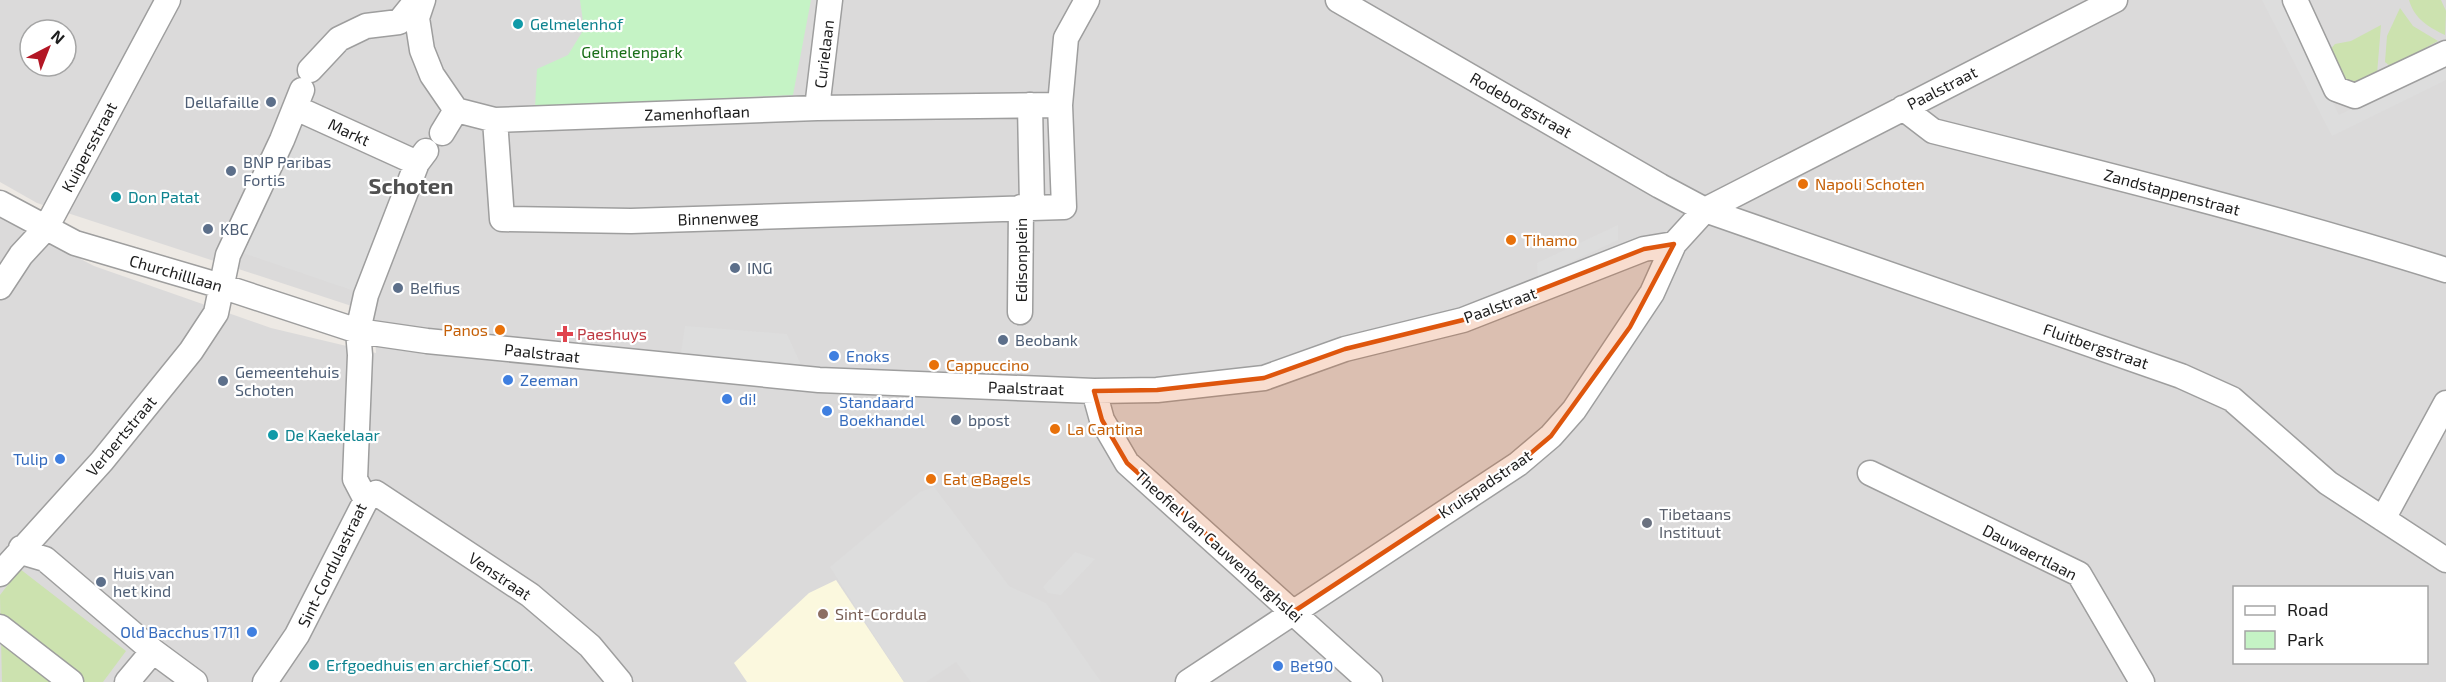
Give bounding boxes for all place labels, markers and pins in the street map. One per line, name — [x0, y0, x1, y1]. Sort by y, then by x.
place label: Gelmelenhof — [530, 14, 624, 33]
marker: Gelmelenhof — [511, 17, 525, 31]
place label: Dellafaille — [185, 92, 259, 111]
marker: Dellafaille — [264, 95, 278, 109]
place label: BNP Paribas Fortis — [243, 152, 332, 189]
marker: BNP Paribas Fortis — [224, 164, 238, 178]
place label: Napoli Schoten — [1815, 174, 1925, 193]
marker: Napoli Schoten — [1796, 177, 1810, 191]
place label: Don Patat — [128, 187, 200, 206]
marker: Don Patat — [109, 190, 123, 204]
place label: KBC — [220, 219, 249, 238]
marker: KBC — [201, 222, 215, 236]
place label: Tihamo — [1523, 230, 1577, 249]
marker: Tihamo — [1504, 233, 1518, 247]
place label: ING — [747, 258, 773, 277]
marker: ING — [728, 261, 742, 275]
place label: Belfius — [410, 278, 460, 297]
marker: Belfius — [391, 281, 405, 295]
place label: Panos — [443, 320, 488, 339]
marker: Panos — [493, 323, 507, 337]
place label: Paeshuys — [577, 324, 647, 343]
marker: Paeshuys — [558, 327, 572, 341]
place label: Beobank — [1015, 330, 1078, 349]
marker: Beobank — [996, 333, 1010, 347]
place label: Enoks — [846, 346, 890, 365]
marker: Enoks — [827, 349, 841, 363]
place label: Cappuccino — [946, 355, 1029, 374]
marker: Cappuccino — [927, 358, 941, 372]
place label: Gemeentehuis Schoten — [235, 362, 339, 399]
place label: Zeeman — [520, 370, 578, 389]
marker: Zeeman — [501, 373, 515, 387]
marker: Gemeentehuis Schoten — [216, 374, 230, 388]
place label: di! — [739, 389, 757, 408]
marker: di! — [720, 392, 734, 406]
place label: Standaard Boekhandel — [839, 392, 925, 429]
marker: Standaard Boekhandel — [820, 404, 834, 418]
place label: bpost — [968, 410, 1010, 429]
marker: bpost — [949, 413, 963, 427]
place label: La Cantina — [1067, 419, 1143, 438]
marker: La Cantina — [1048, 422, 1062, 436]
place label: De Kaekelaar — [285, 425, 380, 444]
marker: De Kaekelaar — [266, 428, 280, 442]
place label: Tulip — [13, 449, 48, 468]
marker: Tulip — [53, 452, 67, 466]
place label: Eat @Bagels — [943, 469, 1031, 488]
marker: Eat @Bagels — [924, 472, 938, 486]
place label: Tibetaans Instituut — [1659, 504, 1731, 541]
marker: Tibetaans Instituut — [1640, 516, 1654, 530]
place label: Huis van het kind — [113, 563, 175, 600]
marker: Huis van het kind — [94, 575, 108, 589]
place label: Sint-Cordula — [835, 604, 927, 623]
marker: Sint-Cordula — [816, 607, 830, 621]
place label: Old Bacchus 1711 — [120, 622, 240, 641]
marker: Old Bacchus 1711 — [245, 625, 259, 639]
place label: Erfgoedhuis en archief SCOT. — [326, 655, 533, 674]
place label: Bet90 — [1290, 656, 1333, 675]
marker: Erfgoedhuis en archief SCOT. — [307, 658, 321, 672]
marker: Bet90 — [1271, 659, 1285, 673]

